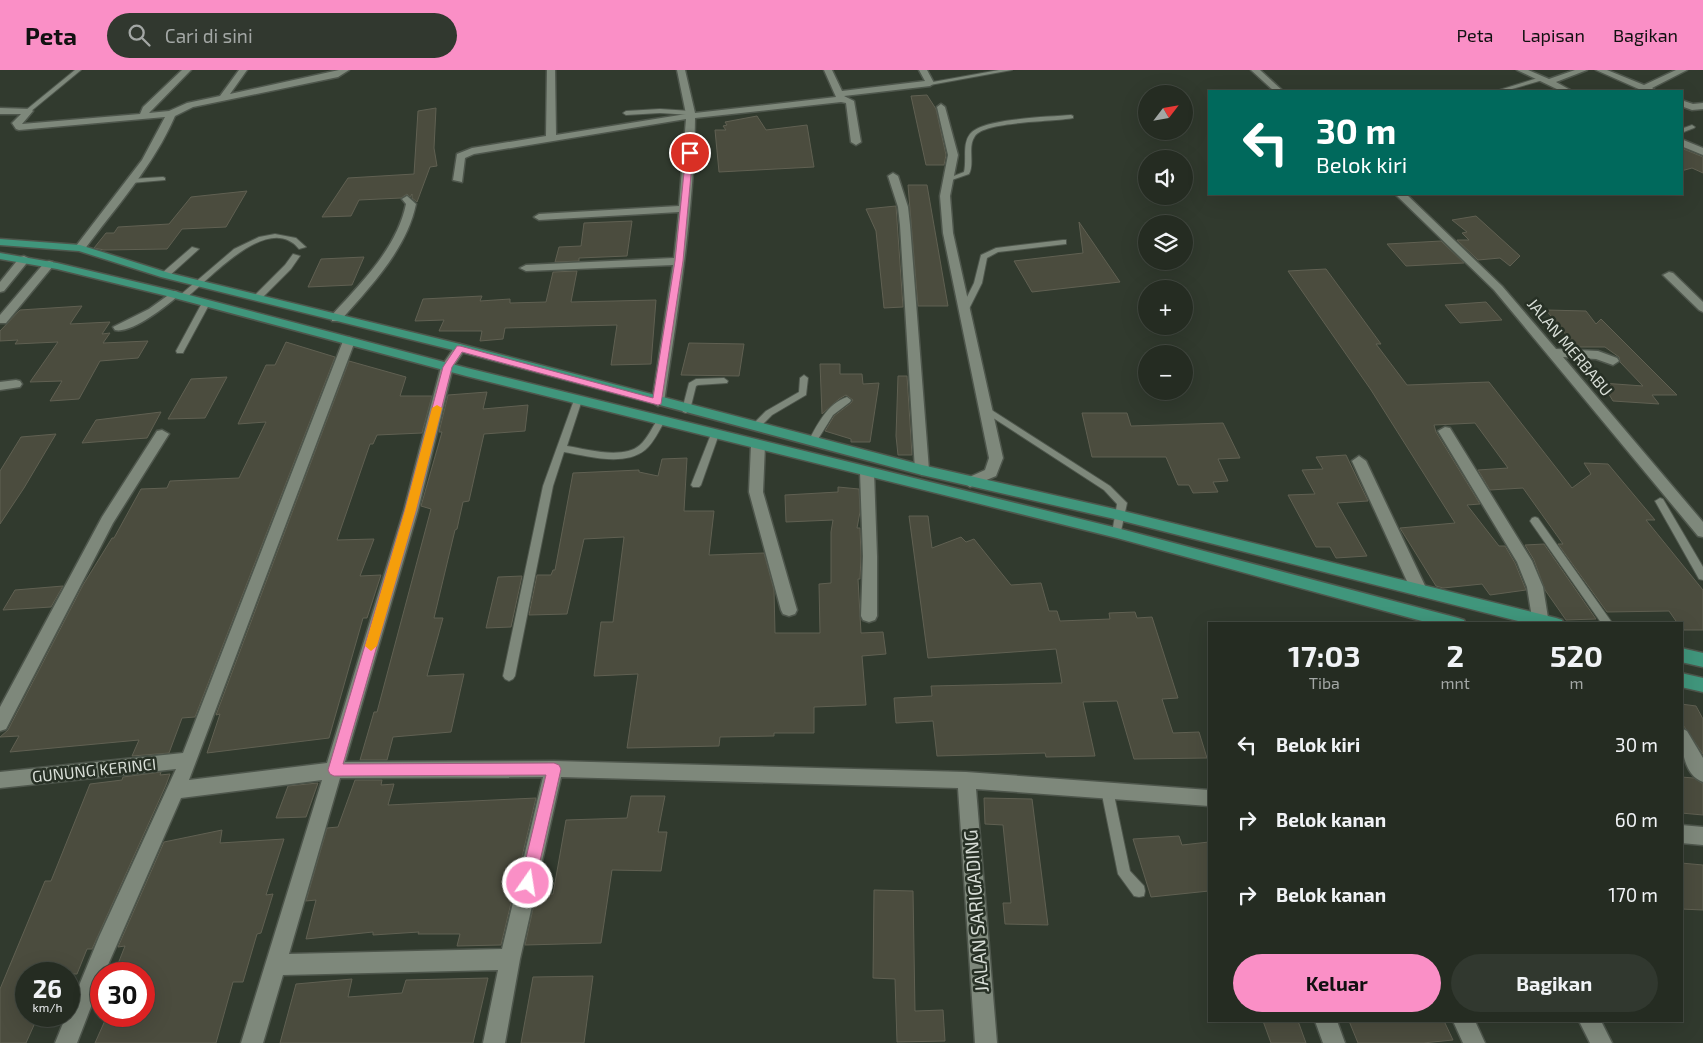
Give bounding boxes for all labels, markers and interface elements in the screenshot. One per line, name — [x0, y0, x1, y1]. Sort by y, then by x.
search box — [107, 13, 457, 58]
text: Peta — [25, 21, 77, 50]
icon: search — [125, 21, 153, 49]
text: Cari di sini — [165, 24, 253, 47]
text: Peta — [1456, 24, 1493, 46]
text: Lapisan — [1521, 24, 1585, 46]
text: Bagikan — [1613, 24, 1678, 46]
north arrow — [1138, 85, 1192, 140]
map controls — [1138, 85, 1193, 400]
text: 30 m — [1316, 109, 1396, 151]
icon: left — [1233, 110, 1298, 175]
pin — [669, 132, 711, 174]
icon: arrive — [676, 139, 704, 167]
button: sound — [1138, 150, 1193, 205]
text: Belok kiri — [1316, 151, 1407, 177]
button: layers — [1138, 215, 1193, 270]
button: + — [1138, 280, 1193, 335]
street label: JALAN MERBABU — [1524, 294, 1617, 399]
button: − — [1138, 345, 1193, 400]
text: 17:03 — [1288, 637, 1361, 673]
text: 2 — [1447, 637, 1464, 673]
text: 520 — [1550, 637, 1603, 673]
text: Tiba — [1309, 673, 1340, 692]
text: mnt — [1441, 673, 1470, 692]
text: m — [1569, 673, 1583, 692]
icon: left — [1233, 731, 1261, 759]
text: Belok kiri — [1276, 733, 1360, 756]
text: 30 m — [1615, 733, 1658, 756]
street label: GUNUNG KERINCI — [31, 754, 157, 785]
icon: right — [1233, 806, 1261, 834]
text: Belok kanan — [1276, 808, 1386, 831]
text: 60 m — [1615, 808, 1658, 831]
street label: JALAN SARIGADING — [958, 829, 993, 993]
position arrow — [501, 856, 553, 908]
icon: right — [1233, 881, 1261, 909]
text: Belok kanan — [1276, 883, 1386, 906]
text: 170 m — [1608, 883, 1658, 906]
button: Keluar — [1233, 954, 1441, 1012]
button: Bagikan — [1451, 954, 1658, 1012]
speed limit sign: 30 — [90, 962, 155, 1027]
text: 26 — [33, 973, 62, 1003]
text: km/h — [33, 1000, 62, 1014]

